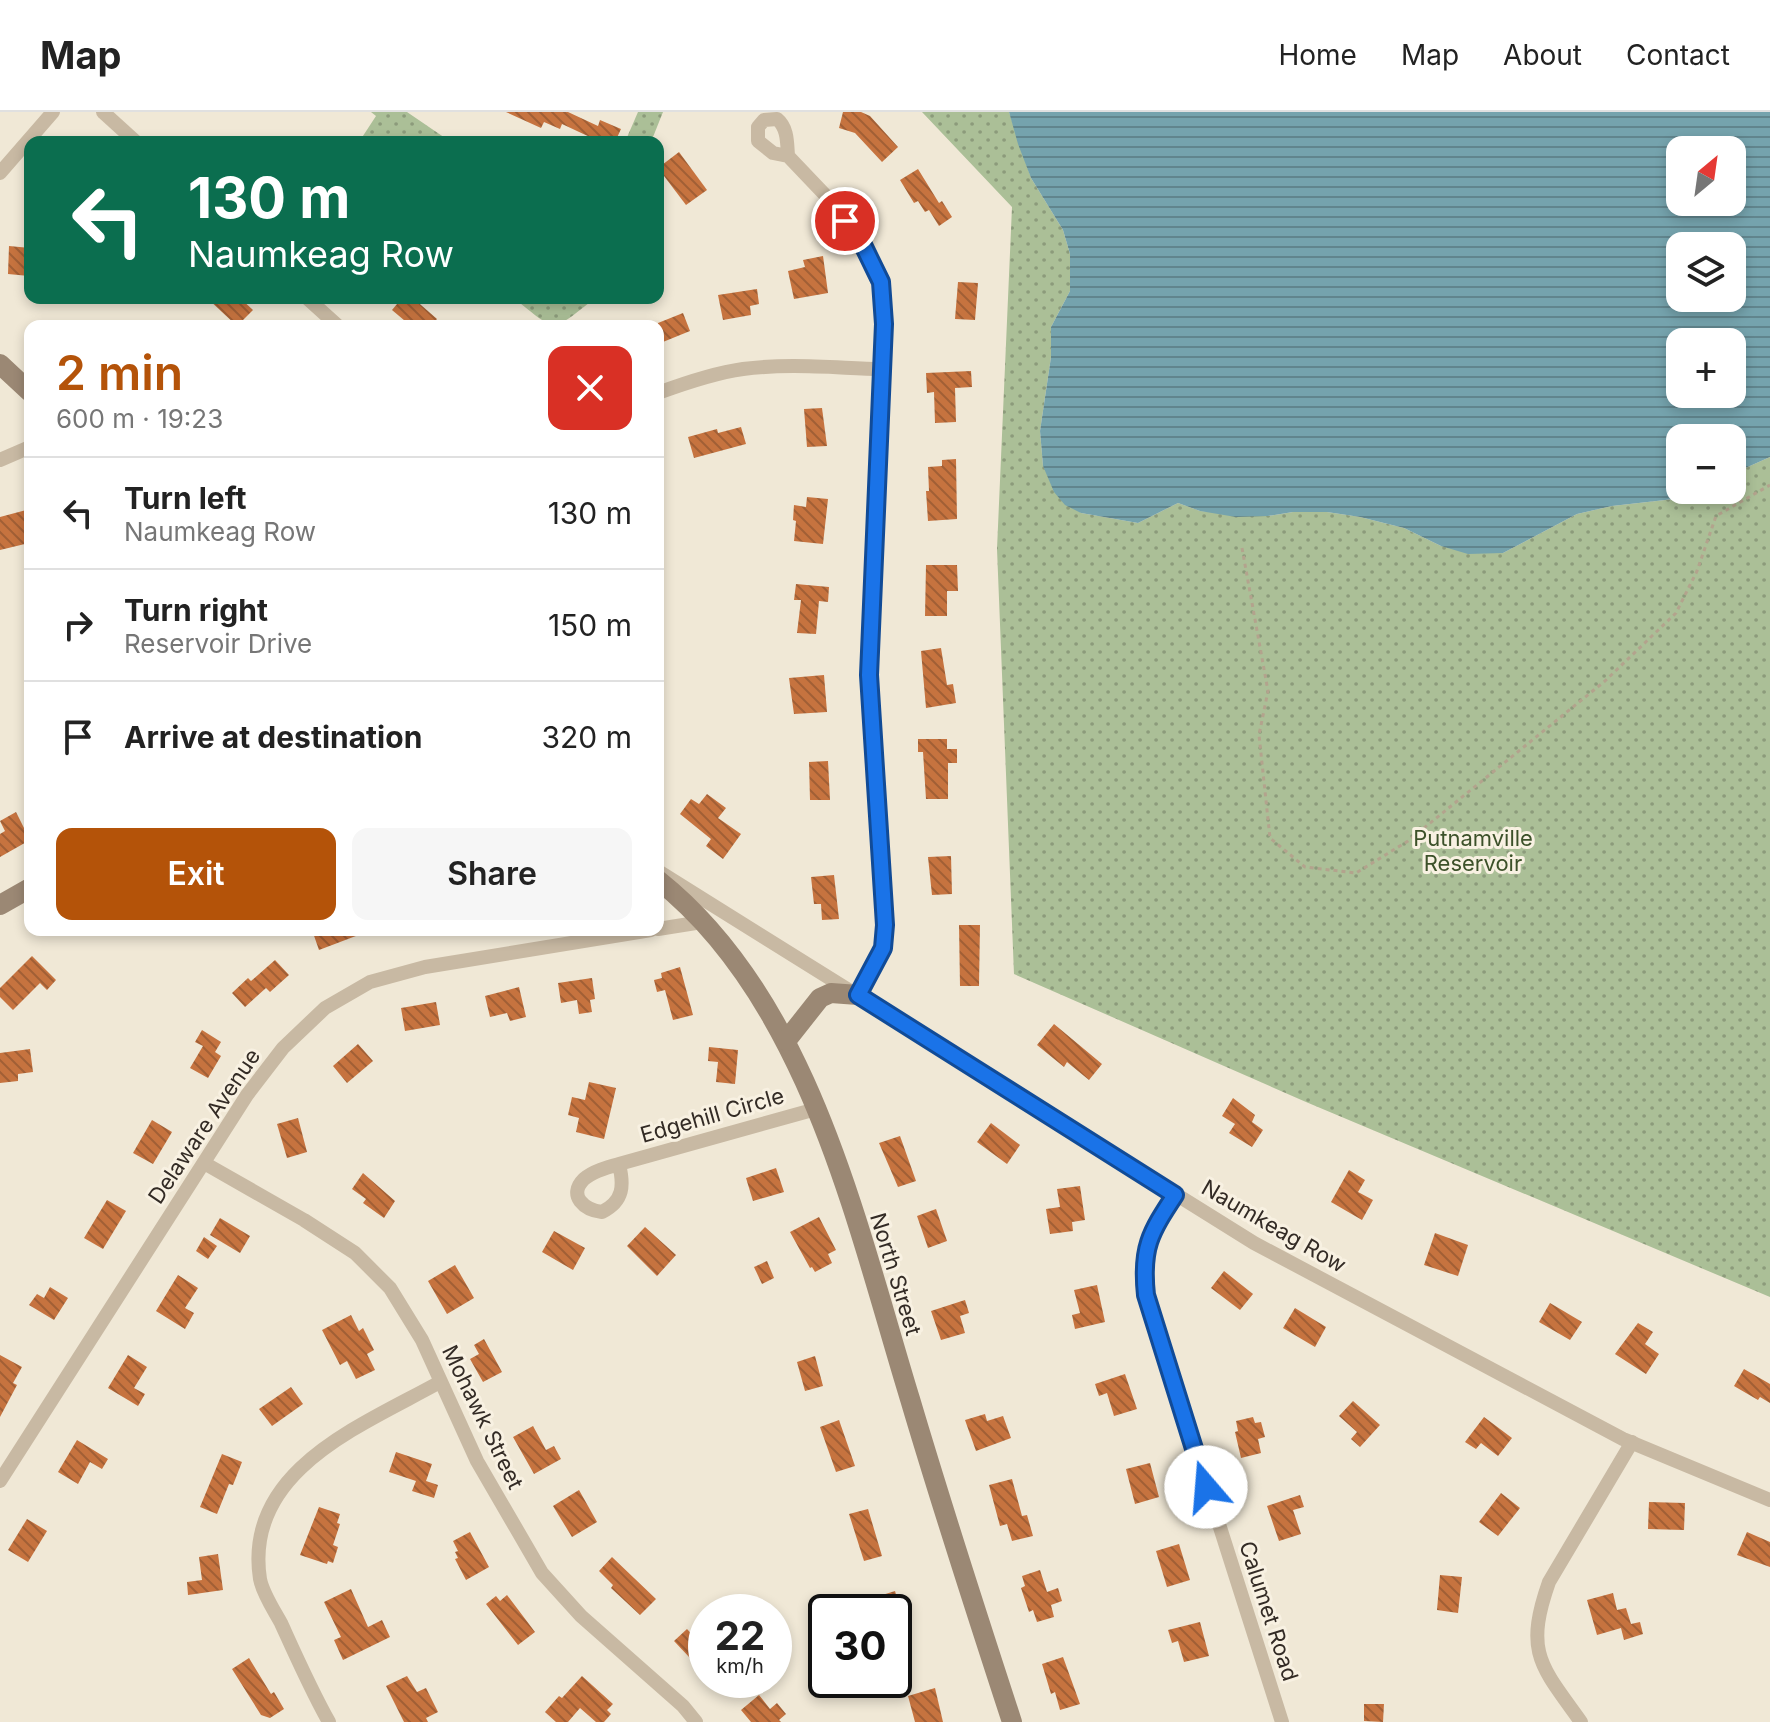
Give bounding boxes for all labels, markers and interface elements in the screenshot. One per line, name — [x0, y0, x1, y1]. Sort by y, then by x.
text: Map — [40, 32, 121, 78]
text: Home — [1278, 38, 1357, 72]
text: Map — [1401, 38, 1459, 72]
text: About — [1503, 38, 1582, 72]
text: Contact — [1626, 38, 1730, 72]
north arrow — [1666, 136, 1746, 216]
map controls — [1666, 136, 1746, 504]
text: 130 m — [188, 164, 350, 232]
icon: left — [56, 168, 160, 272]
pin — [811, 187, 879, 255]
icon: arrive — [823, 199, 867, 243]
text: Naumkeag Row — [188, 232, 454, 276]
button: layers — [1666, 232, 1746, 312]
button: + — [1666, 328, 1746, 408]
text: 2 min — [56, 343, 183, 402]
button: close — [548, 346, 632, 430]
text: 600 m · 19:23 — [56, 403, 223, 434]
button: − — [1666, 424, 1746, 504]
text: Turn left — [124, 480, 246, 516]
icon: left — [56, 491, 100, 535]
text: 130 m — [548, 495, 632, 531]
text: Naumkeag Row — [124, 516, 316, 547]
text: Turn right — [124, 592, 268, 628]
icon: right — [56, 603, 100, 647]
text: 150 m — [548, 607, 632, 643]
text: Reservoir Drive — [124, 628, 312, 659]
icon: arrive — [56, 715, 100, 759]
text: Arrive at destination — [124, 719, 422, 755]
text: 320 m — [542, 719, 632, 755]
park label: Putnamville Reservoir — [1413, 825, 1533, 876]
button: Exit — [56, 828, 336, 920]
button: Share — [352, 828, 632, 920]
street label: Delaware Avenue — [143, 1044, 265, 1208]
street label: Edgehill Circle — [637, 1082, 787, 1148]
street label: Naumkeag Row — [1197, 1174, 1351, 1278]
street label: North Street — [865, 1210, 927, 1338]
street label: Mohawk Street — [437, 1341, 529, 1493]
position arrow — [1164, 1445, 1248, 1529]
street label: Calumet Road — [1234, 1538, 1304, 1684]
speed limit sign: 30 — [808, 1594, 912, 1698]
text: 22 — [715, 1611, 765, 1660]
text: km/h — [716, 1654, 764, 1678]

